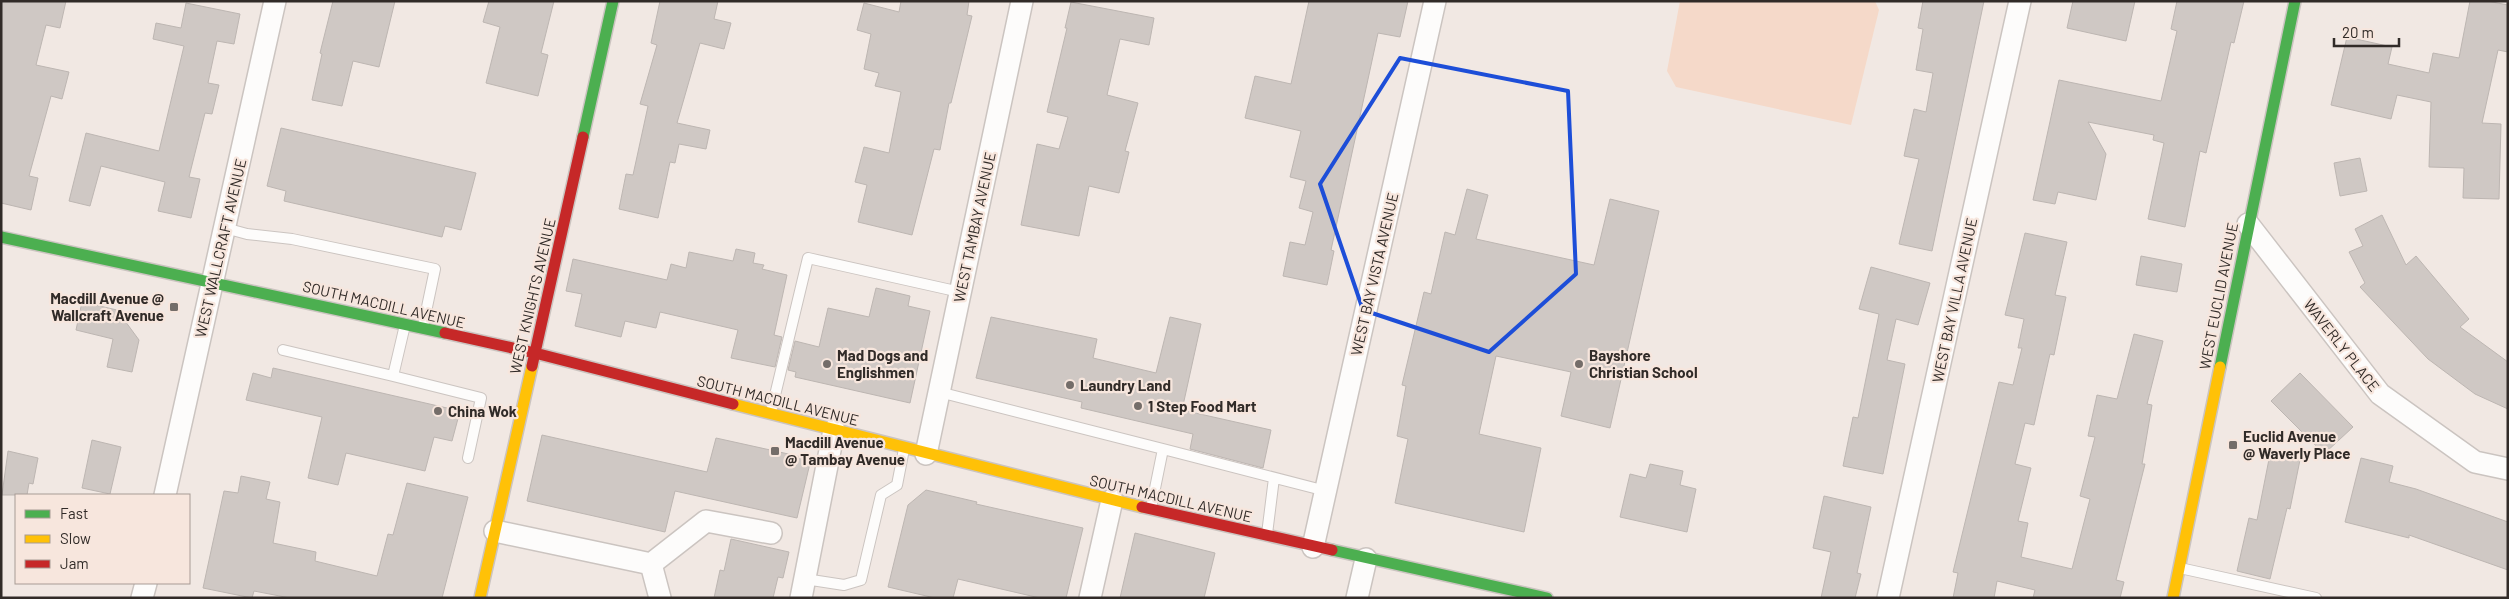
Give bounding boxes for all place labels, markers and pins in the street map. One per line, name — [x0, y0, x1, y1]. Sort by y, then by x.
place label: Macdill Avenue @ Wallcraft Avenue — [50, 289, 164, 324]
marker: Macdill Avenue @ Wallcraft Avenue — [168, 301, 180, 313]
place label: Mad Dogs and Englishmen — [837, 346, 928, 381]
place label: Bayshore Christian School — [1589, 346, 1698, 381]
marker: Mad Dogs and Englishmen — [821, 358, 833, 370]
marker: Bayshore Christian School — [1573, 358, 1585, 370]
place label: Laundry Land — [1080, 376, 1171, 394]
marker: Laundry Land — [1064, 379, 1076, 391]
place label: 1 Step Food Mart — [1148, 397, 1257, 415]
marker: 1 Step Food Mart — [1132, 400, 1144, 412]
place label: China Wok — [448, 402, 517, 420]
marker: China Wok — [432, 405, 444, 417]
place label: Euclid Avenue @ Waverly Place — [2243, 427, 2350, 462]
place label: Macdill Avenue @ Tambay Avenue — [785, 433, 905, 468]
marker: Euclid Avenue @ Waverly Place — [2227, 439, 2239, 451]
marker: Macdill Avenue @ Tambay Avenue — [769, 445, 781, 457]

